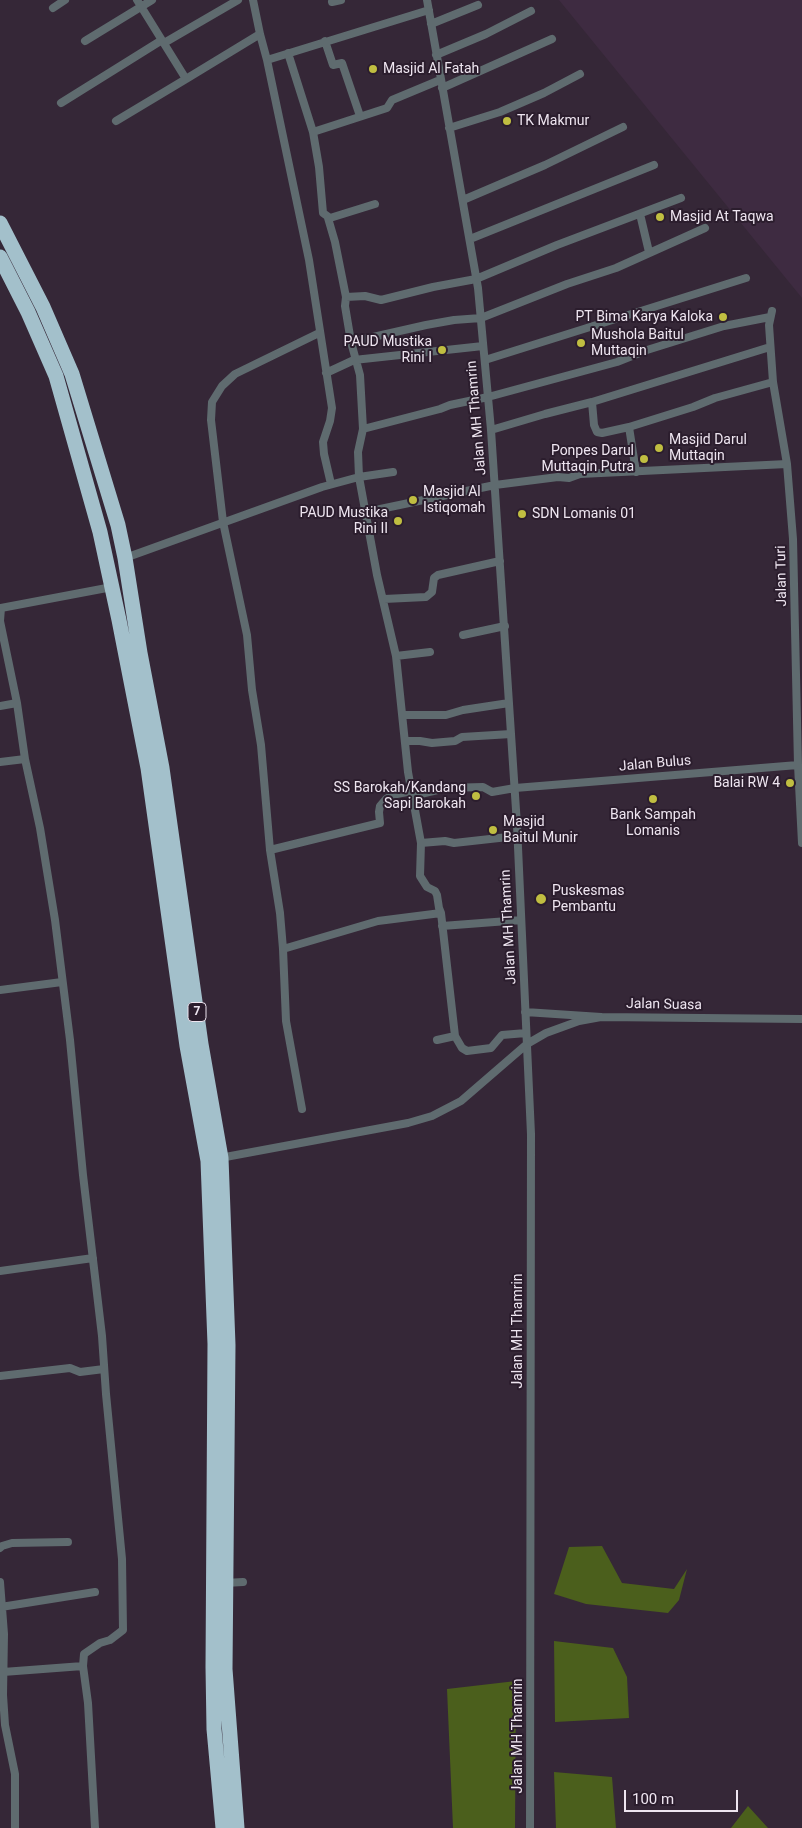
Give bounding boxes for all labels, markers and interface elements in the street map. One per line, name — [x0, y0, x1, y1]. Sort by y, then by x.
place label: Masjid Al Fatah — [383, 61, 479, 77]
marker: Masjid Al Fatah — [367, 63, 379, 75]
place label: TK Makmur — [517, 113, 589, 129]
marker: TK Makmur — [501, 115, 513, 127]
place label: Masjid At Taqwa — [670, 209, 774, 225]
marker: Masjid At Taqwa — [654, 211, 666, 223]
place label: PT Bima Karya Kaloka — [575, 309, 713, 325]
marker: PT Bima Karya Kaloka — [717, 311, 729, 323]
place label: Mushola Baitul Muttaqin — [591, 327, 684, 360]
place label: PAUD Mustika Rini I — [343, 334, 432, 367]
marker: Mushola Baitul Muttaqin — [575, 337, 587, 349]
marker: PAUD Mustika Rini I — [436, 344, 448, 356]
street label: Jalan MH Thamrin — [464, 360, 490, 476]
place label: Masjid Darul Muttaqin — [669, 432, 747, 464]
marker: Masjid Darul Muttaqin — [653, 442, 665, 454]
place label: Ponpes Darul Muttaqin Putra — [542, 443, 634, 476]
marker: Ponpes Darul Muttaqin Putra — [638, 453, 650, 465]
place label: Masjid Al Istiqomah — [423, 484, 486, 516]
marker: Masjid Al Istiqomah — [407, 494, 419, 506]
place label: PAUD Mustika Rini II — [299, 505, 388, 538]
place label: SDN Lomanis 01 — [532, 506, 636, 522]
marker: SDN Lomanis 01 — [516, 508, 528, 520]
marker: PAUD Mustika Rini II — [392, 515, 404, 527]
street label: Jalan Turi — [773, 545, 791, 607]
street label: Jalan Bulus — [618, 752, 692, 776]
place label: Balai RW 4 — [713, 775, 780, 791]
marker: Balai RW 4 — [784, 777, 796, 789]
place label: SS Barokah/Kandang Sapi Barokah — [334, 780, 466, 812]
marker: SS Barokah/Kandang Sapi Barokah — [470, 790, 482, 802]
marker: Bank Sampah Lomanis — [647, 793, 659, 805]
place label: Bank Sampah Lomanis — [610, 807, 696, 840]
place label: Masjid Baitul Munir — [503, 814, 578, 846]
marker: Masjid Baitul Munir — [487, 824, 499, 836]
street label: Jalan MH Thamrin — [498, 869, 520, 985]
place label: Puskesmas Pembantu — [552, 883, 625, 916]
marker: Puskesmas Pembantu — [534, 892, 548, 906]
street label: Jalan Suasa — [626, 996, 702, 1014]
road number: 7 — [188, 1002, 206, 1022]
street label: Jalan MH Thamrin — [510, 1273, 526, 1389]
street label: Jalan MH Thamrin — [510, 1678, 526, 1794]
scale bar — [627, 1780, 741, 1812]
text: 100 m — [632, 1790, 674, 1808]

